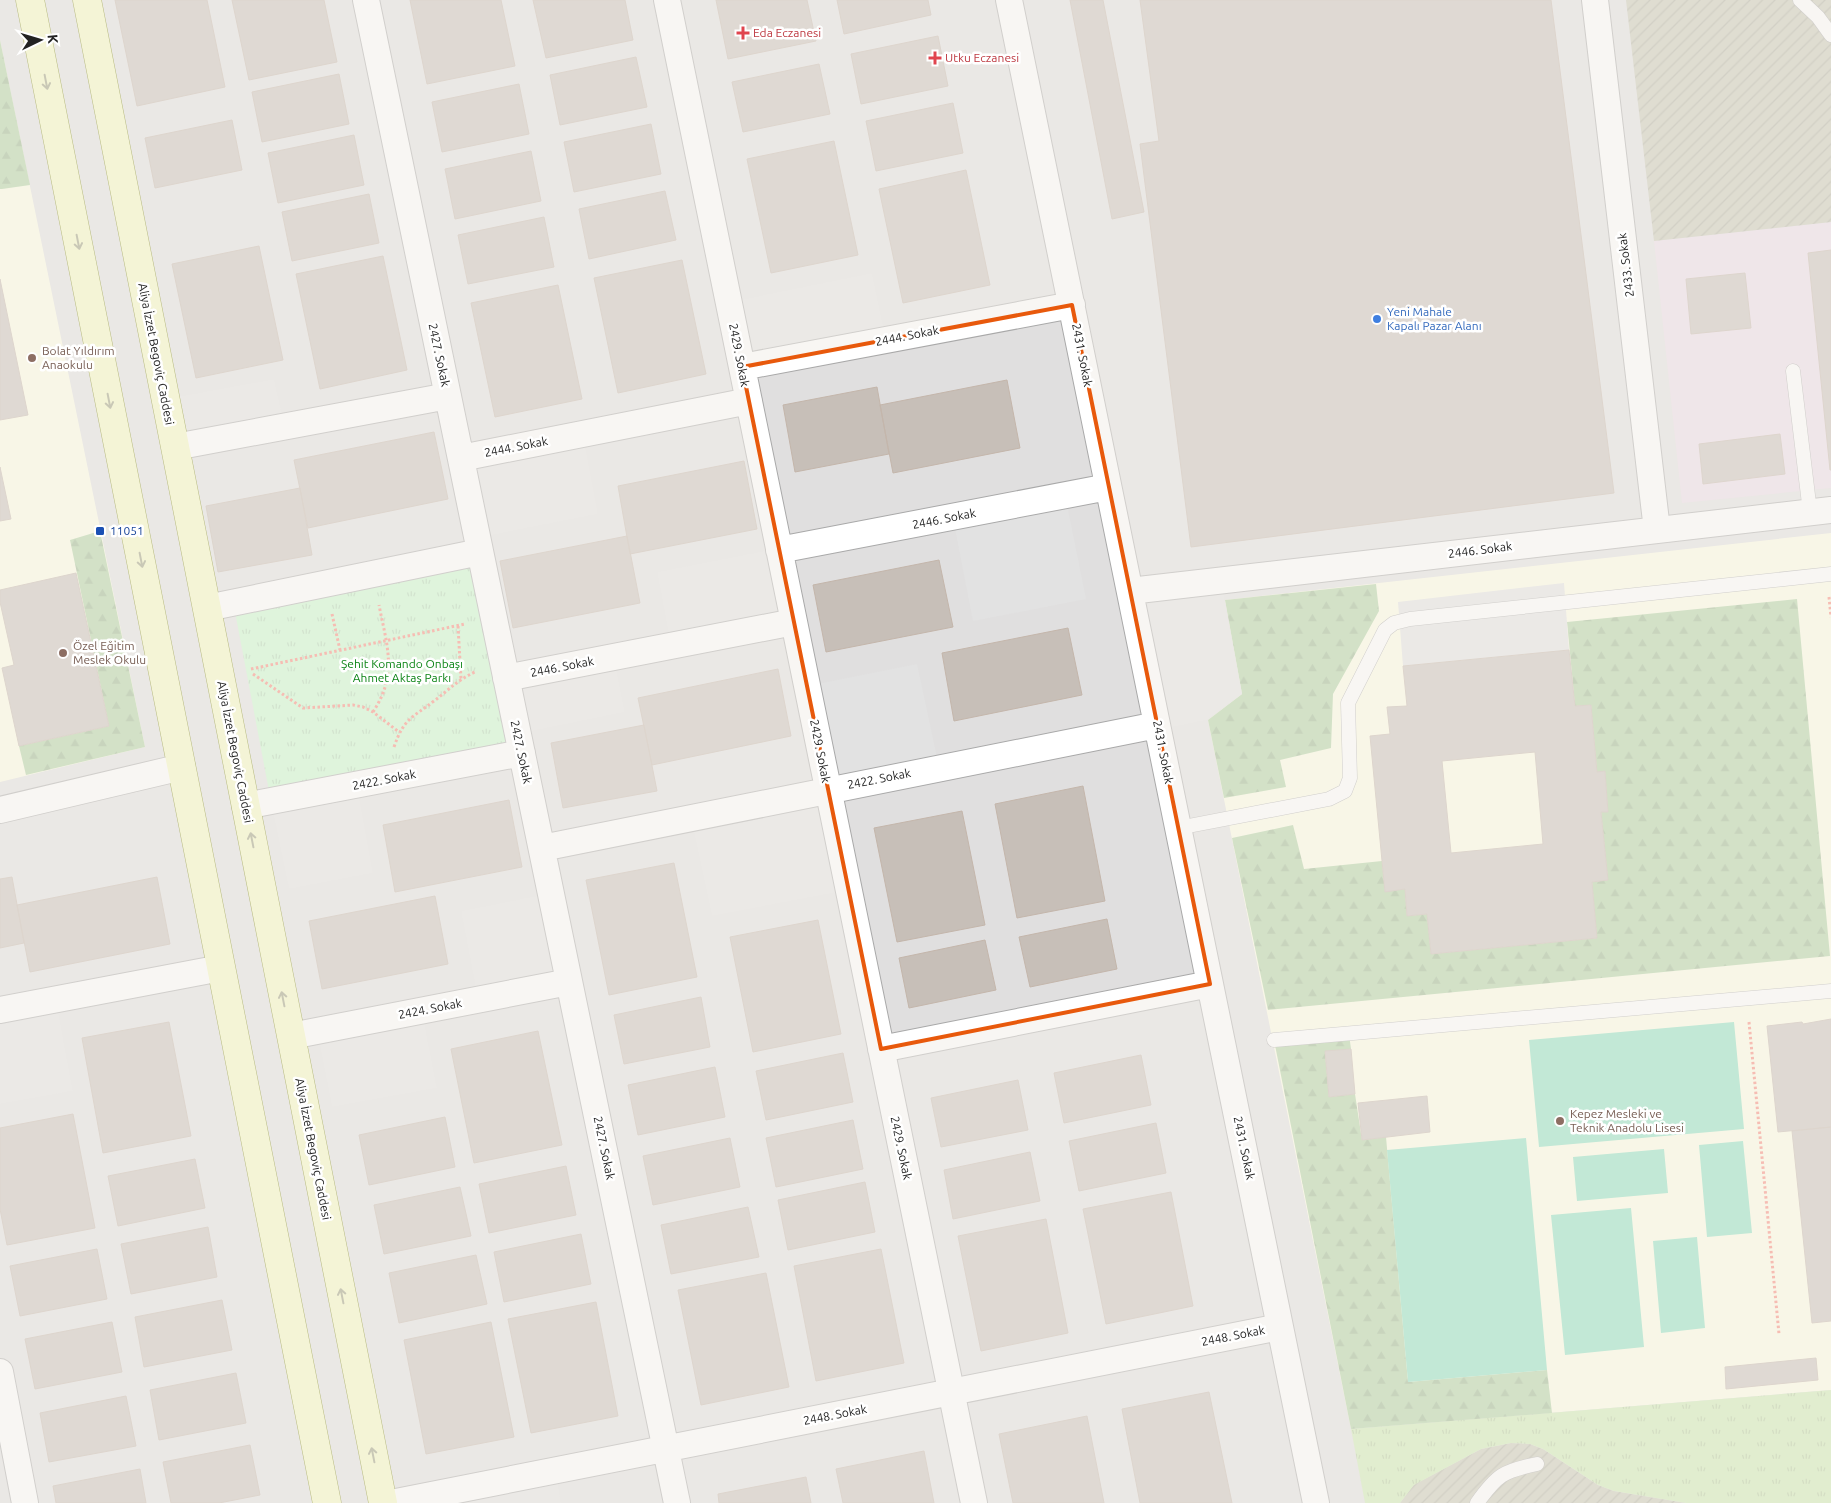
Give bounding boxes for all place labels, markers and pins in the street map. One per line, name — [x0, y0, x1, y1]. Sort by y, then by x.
place label: Eda Eczanesi — [753, 26, 821, 39]
marker: Eda Eczanesi — [737, 27, 749, 39]
place label: Utku Eczanesi — [945, 51, 1019, 64]
marker: Utku Eczanesi — [929, 52, 941, 64]
place label: Yeni Mahale Kapalı Pazar Alanı — [1387, 305, 1482, 332]
marker: Yeni Mahale Kapalı Pazar Alanı — [1371, 313, 1383, 325]
place label: Bolat Yıldırım Anaokulu — [42, 344, 115, 371]
marker: Bolat Yıldırım Anaokulu — [26, 352, 38, 364]
place label: 11051 — [110, 524, 144, 537]
marker: 11051 — [94, 525, 106, 537]
place label: Özel Eğitim Meslek Okulu — [73, 639, 146, 666]
marker: Özel Eğitim Meslek Okulu — [57, 647, 69, 659]
place label: Kepez Mesleki ve Teknik Anadolu Lisesi — [1570, 1107, 1684, 1134]
marker: Kepez Mesleki ve Teknik Anadolu Lisesi — [1554, 1115, 1566, 1127]

